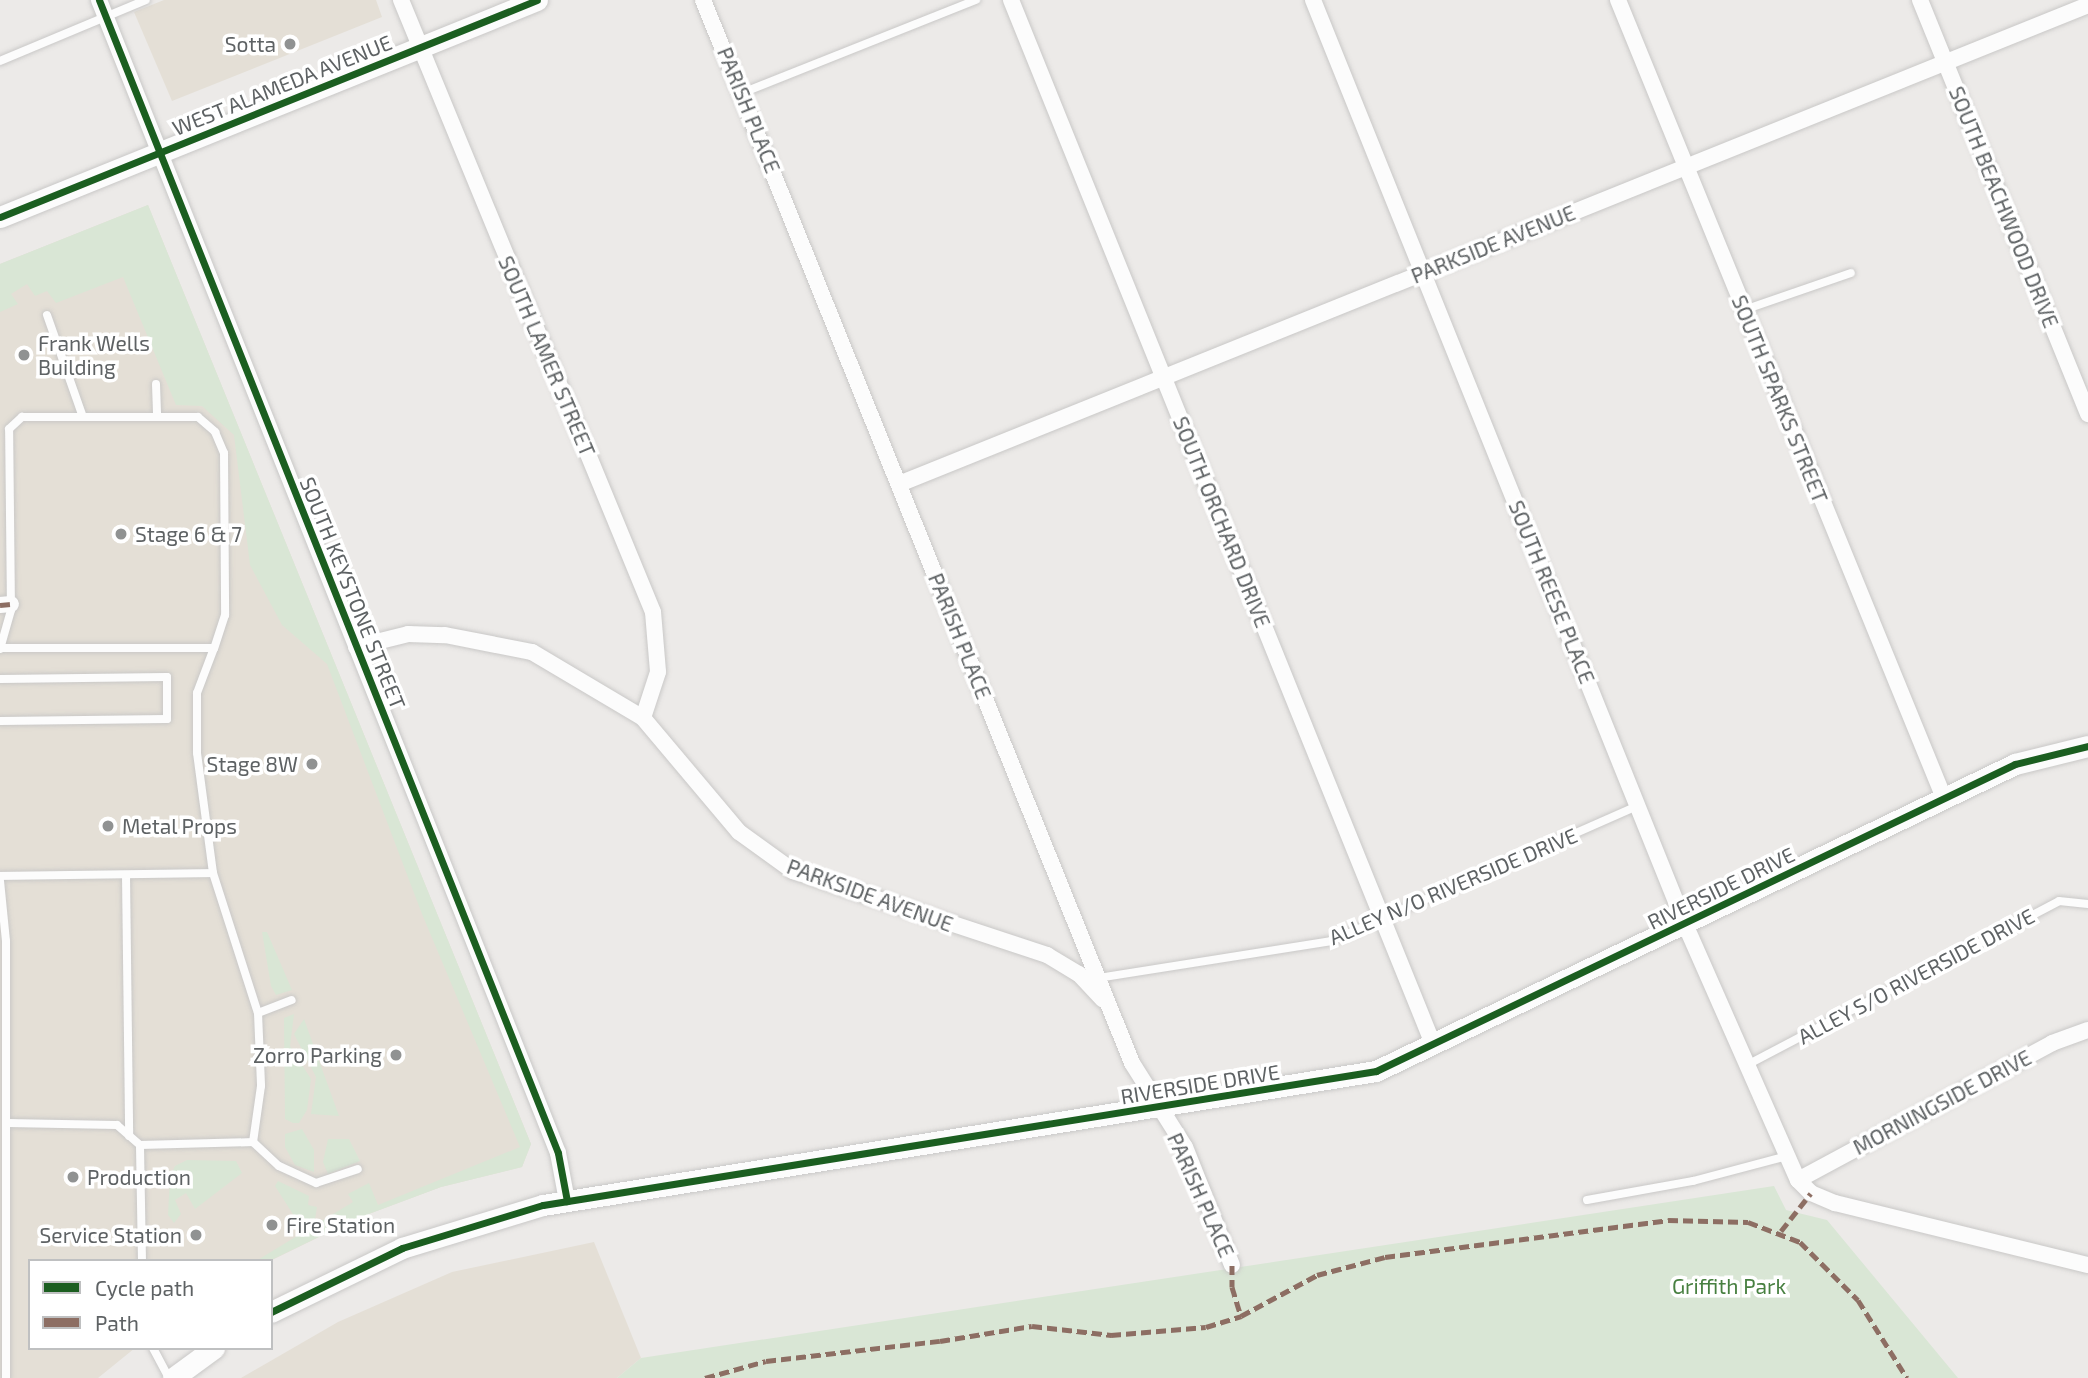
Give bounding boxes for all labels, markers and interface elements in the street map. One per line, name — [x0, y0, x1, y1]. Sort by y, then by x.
street label: WEST ALAMEDA AVENUE — [168, 29, 396, 141]
place label: Sotta — [225, 31, 276, 57]
marker: Sotta — [282, 36, 298, 52]
street label: PARISH PLACE — [712, 43, 786, 177]
street label: SOUTH BEACHWOOD DRIVE — [1944, 83, 2064, 331]
street label: PARKSIDE AVENUE — [1407, 199, 1579, 289]
street label: SOUTH LAMER STREET — [493, 252, 601, 460]
street label: SOUTH SPARKS STREET — [1727, 291, 1833, 507]
place label: Frank Wells Building — [38, 330, 150, 380]
marker: Frank Wells Building — [16, 347, 32, 363]
street label: SOUTH ORCHARD DRIVE — [1168, 413, 1276, 631]
street label: SOUTH KEYSTONE STREET — [295, 473, 411, 713]
street label: SOUTH REESE PLACE — [1504, 497, 1600, 687]
place label: Stage 6 & 7 — [135, 521, 242, 547]
marker: Stage 6 & 7 — [113, 526, 129, 542]
street label: PARISH PLACE — [923, 569, 997, 703]
place label: Stage 8W — [207, 751, 298, 777]
marker: Stage 8W — [304, 756, 320, 772]
place label: Metal Props — [122, 813, 237, 839]
marker: Metal Props — [100, 818, 116, 834]
street label: ALLEY N/O RIVERSIDE DRIVE — [1325, 822, 1581, 950]
street label: RIVERSIDE DRIVE — [1643, 841, 1799, 935]
street label: PARKSIDE AVENUE — [783, 853, 957, 937]
street label: ALLEY S/O RIVERSIDE DRIVE — [1793, 903, 2039, 1049]
place label: Zorro Parking — [253, 1042, 382, 1068]
street label: MORNINGSIDE DRIVE — [1849, 1044, 2035, 1160]
marker: Zorro Parking — [388, 1047, 404, 1063]
street label: RIVERSIDE DRIVE — [1119, 1059, 1281, 1109]
street label: PARISH PLACE — [1162, 1129, 1240, 1261]
place label: Production — [87, 1164, 191, 1190]
marker: Production — [65, 1169, 81, 1185]
place label: Fire Station — [286, 1212, 395, 1238]
marker: Fire Station — [264, 1217, 280, 1233]
place label: Service Station — [40, 1222, 182, 1248]
marker: Service Station — [188, 1227, 204, 1243]
legend — [28, 1259, 273, 1350]
park label: Griffith Park — [1672, 1273, 1786, 1299]
text: Cycle path — [95, 1275, 194, 1300]
text: Path — [95, 1310, 139, 1335]

